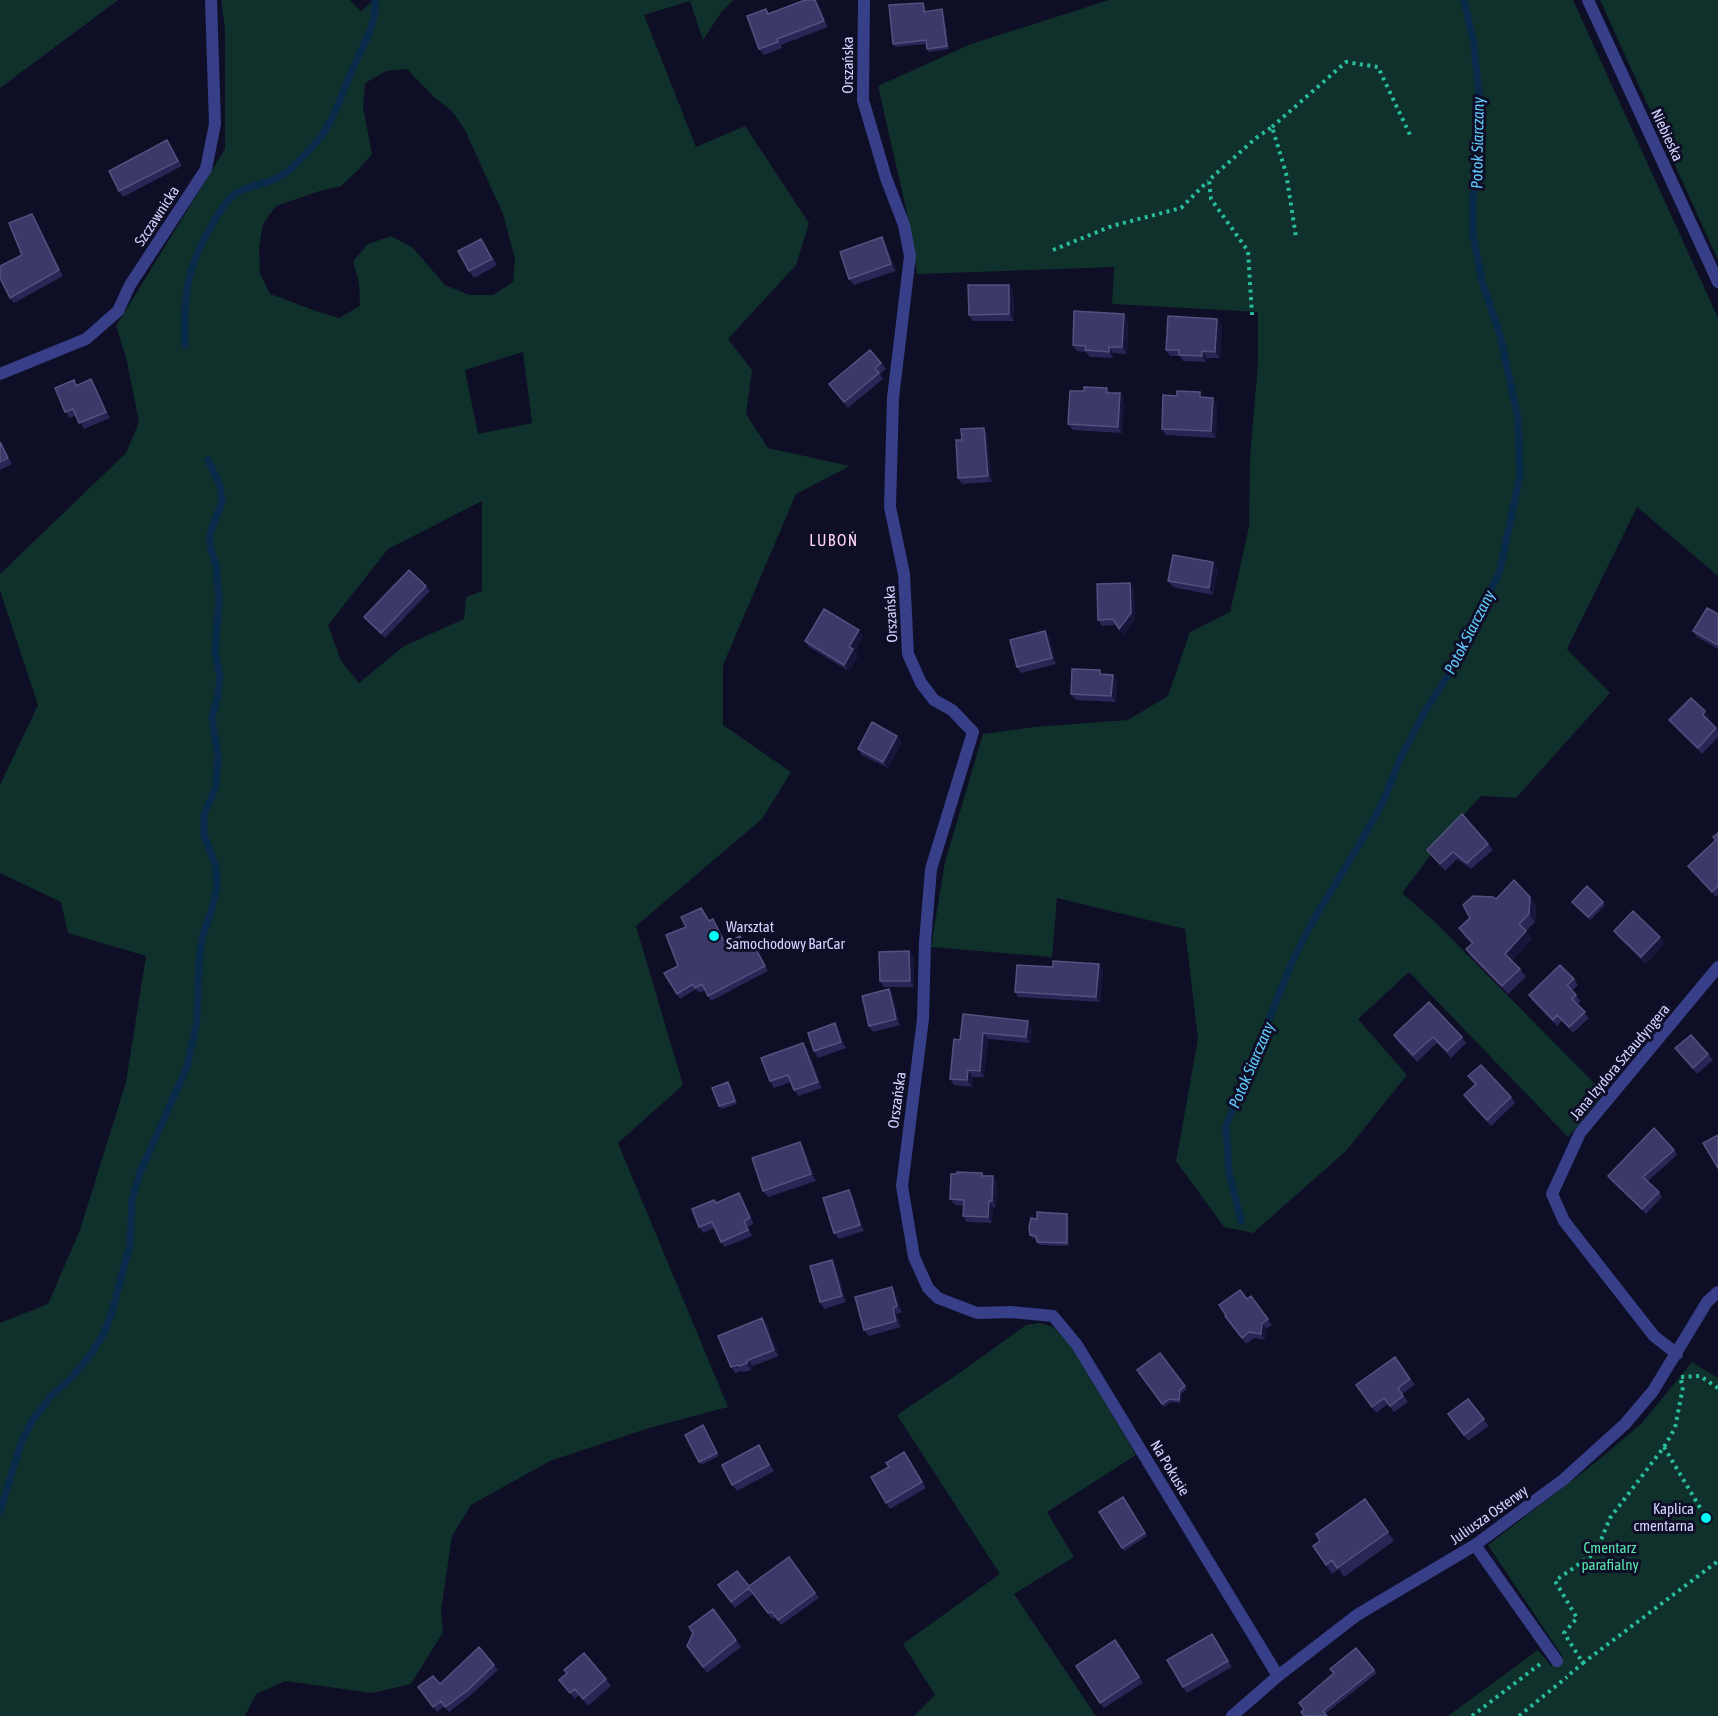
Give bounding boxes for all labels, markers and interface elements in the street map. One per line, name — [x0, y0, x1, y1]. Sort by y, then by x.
street label: Orszańska — [839, 36, 856, 94]
water label: Potok Siarczany — [1467, 97, 1488, 189]
street label: Niebieska — [1648, 106, 1687, 163]
street label: Szczawnicka — [131, 182, 182, 249]
district label: LUBOŃ — [809, 531, 859, 549]
street label: Orszańska — [881, 585, 900, 643]
water label: Potok Siarczany — [1440, 587, 1499, 677]
place label: Warsztat Samochodowy BarCar — [726, 918, 845, 952]
marker: Warsztat Samochodowy BarCar — [707, 929, 721, 943]
street label: Jana Izydora Sztaudyngera — [1566, 1000, 1673, 1123]
water label: Potok Siarczany — [1225, 1019, 1278, 1111]
street label: Orszańska — [884, 1071, 909, 1129]
street label: Na Pokusie — [1147, 1437, 1194, 1499]
street label: Juliusza Osterwy — [1447, 1482, 1531, 1548]
place label: Kaplica cmentarna — [1634, 1500, 1694, 1534]
marker: Kaplica cmentarna — [1699, 1511, 1713, 1525]
park label: Cmentarz parafialny — [1581, 1539, 1639, 1573]

